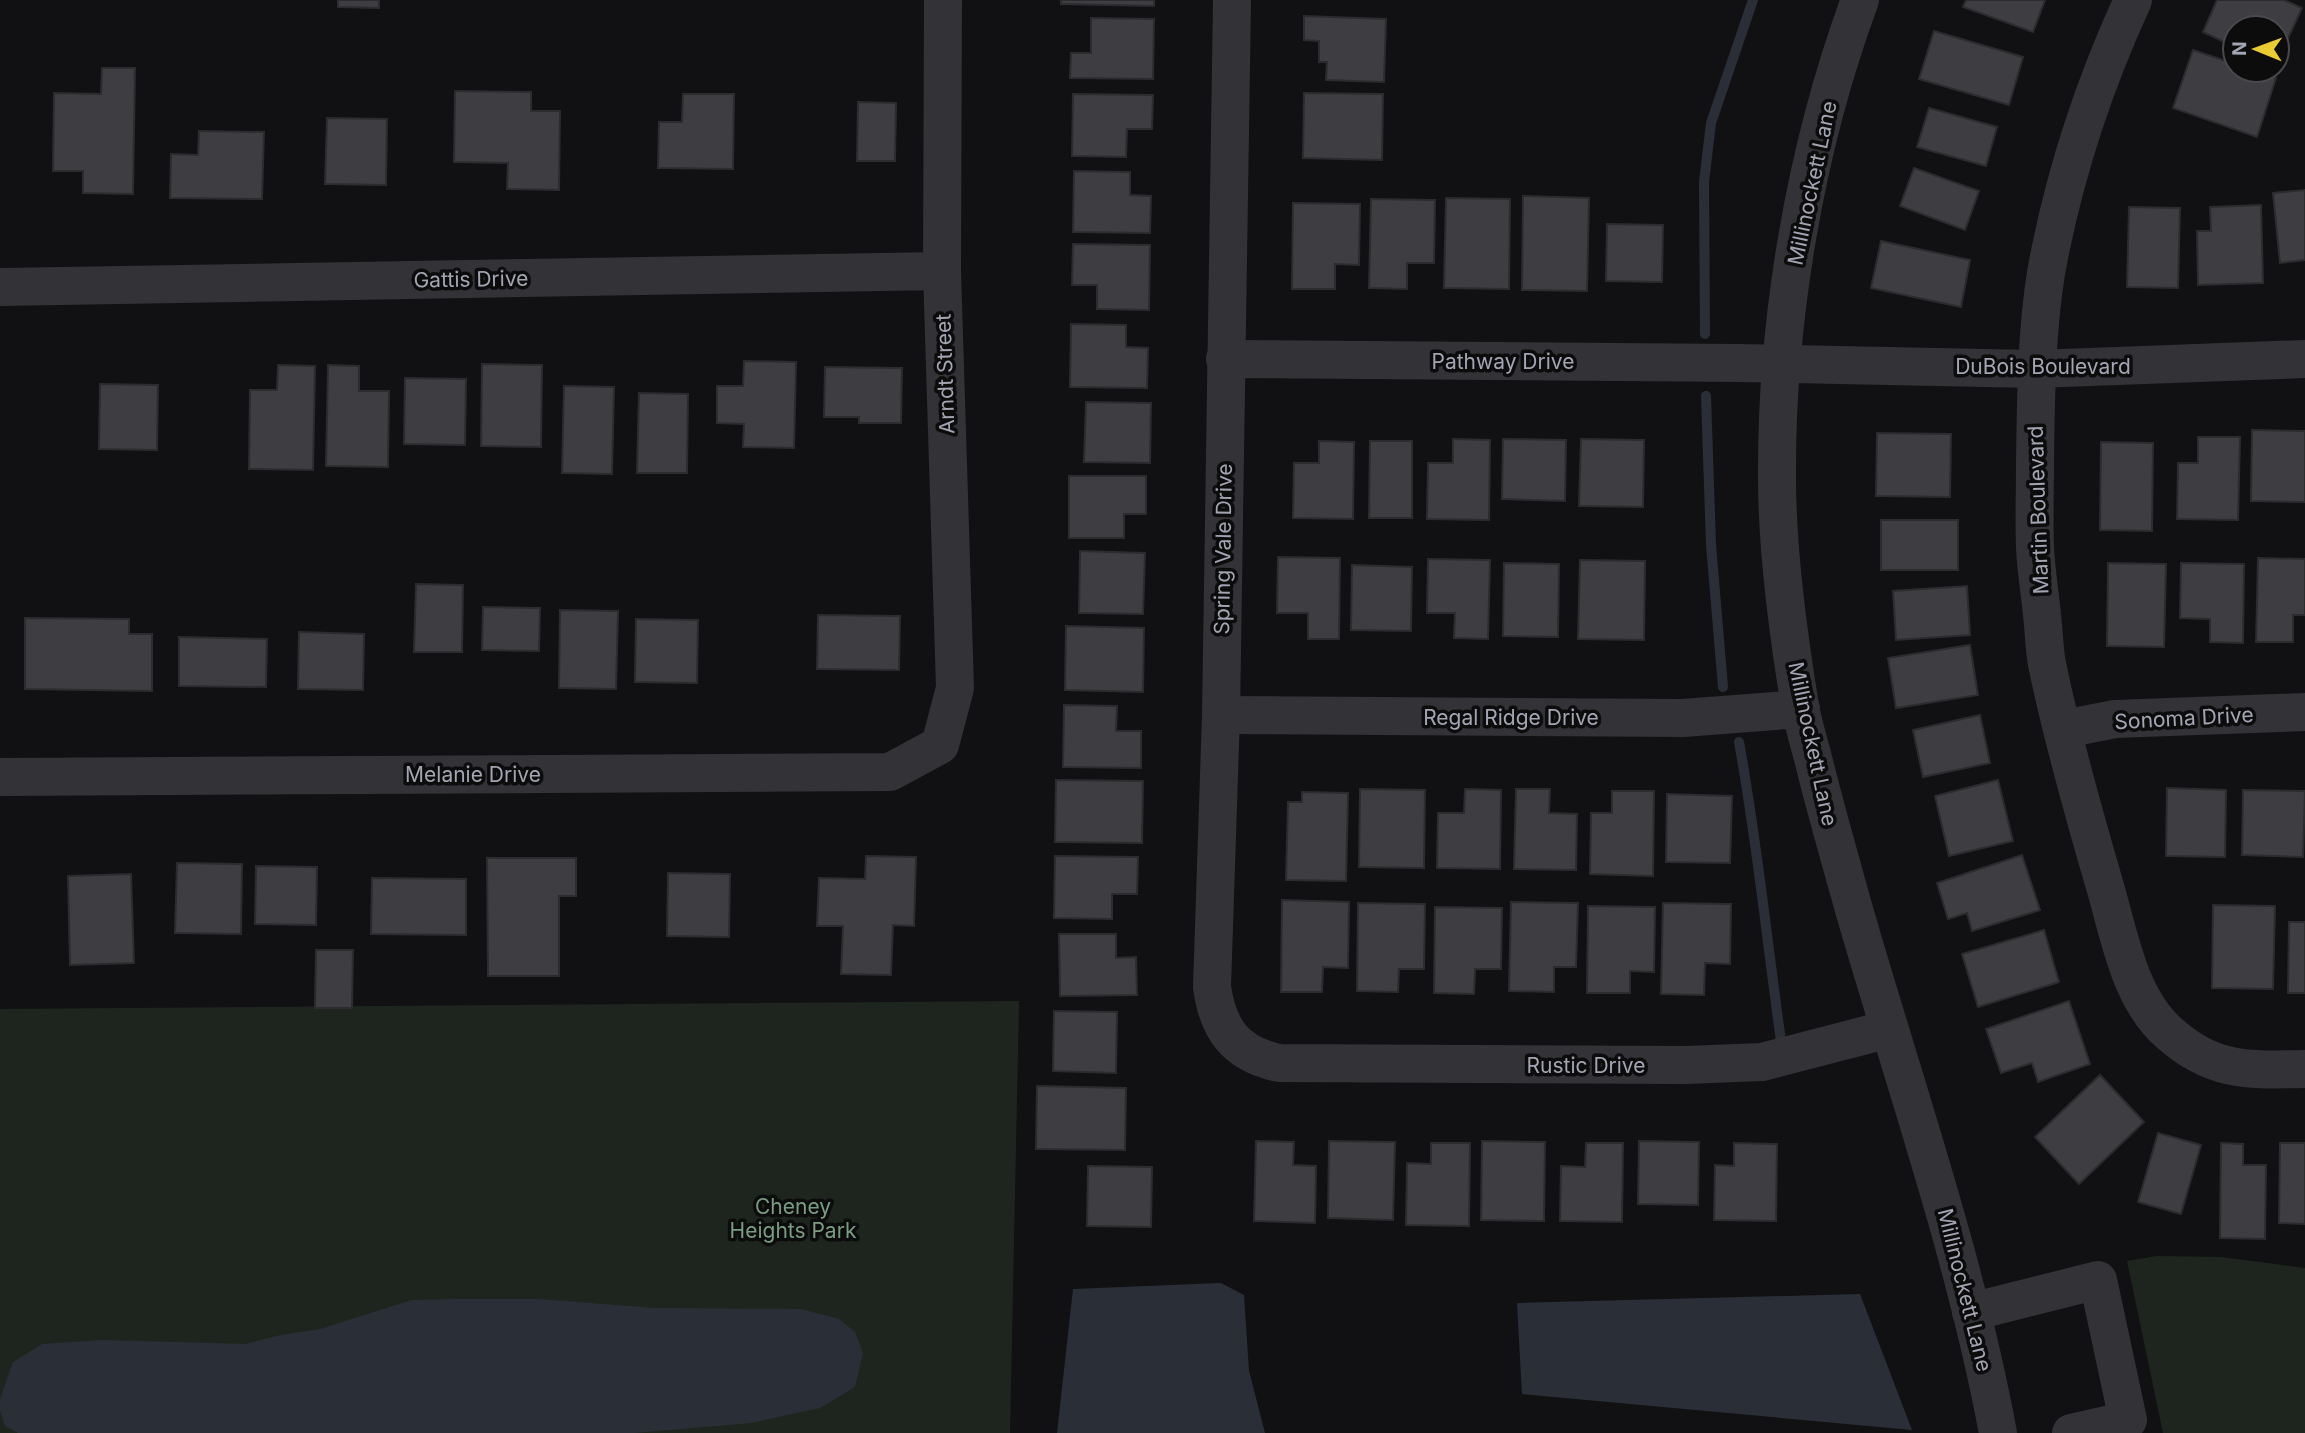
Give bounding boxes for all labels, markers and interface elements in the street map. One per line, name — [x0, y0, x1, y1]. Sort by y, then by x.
north arrow — [2221, 14, 2291, 84]
text: N — [2228, 41, 2251, 56]
street label: Millinockett Lane — [1782, 99, 1842, 267]
street label: Gattis Drive — [413, 265, 529, 293]
street label: Arndt Street — [930, 313, 960, 435]
street label: Pathway Drive — [1432, 349, 1574, 374]
street label: DuBois Boulevard — [1955, 354, 2131, 379]
street label: Martin Boulevard — [2023, 425, 2053, 595]
street label: Spring Vale Drive — [1209, 463, 1237, 635]
street label: Millinockett Lane — [1783, 660, 1843, 828]
street label: Sonoma Drive — [2114, 702, 2254, 734]
street label: Regal Ridge Drive — [1423, 705, 1599, 730]
street label: Melanie Drive — [405, 762, 541, 787]
street label: Rustic Drive — [1527, 1053, 1646, 1078]
park label: Cheney Heights Park — [730, 1194, 857, 1243]
street label: Millinockett Lane — [1933, 1206, 1997, 1374]

